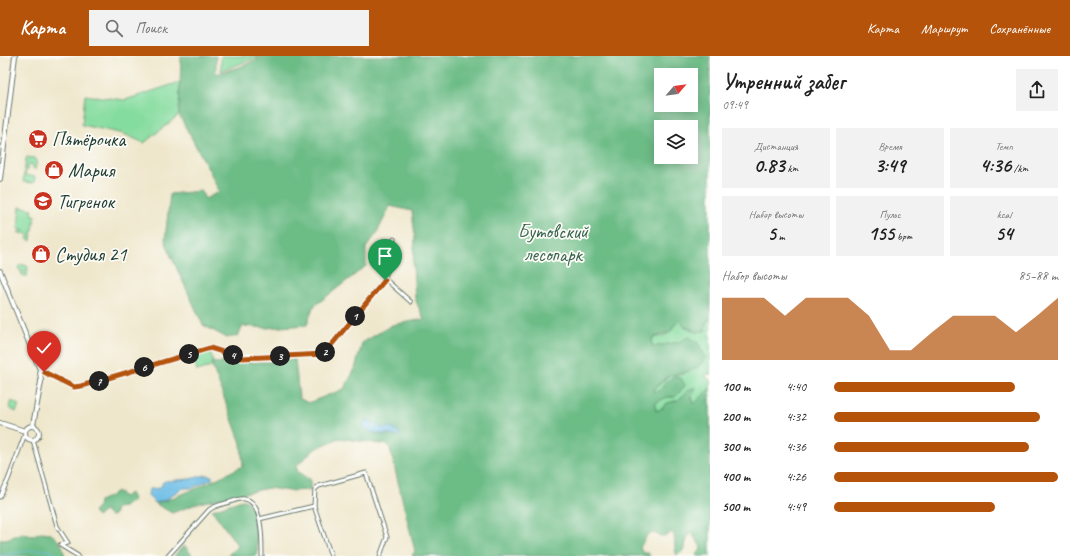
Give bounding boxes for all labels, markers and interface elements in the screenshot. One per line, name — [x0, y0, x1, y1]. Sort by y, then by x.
search box — [89, 10, 369, 46]
text: Карта — [20, 16, 65, 40]
icon: search — [103, 17, 125, 39]
text: Поиск — [135, 19, 167, 38]
text: Карта — [867, 20, 899, 37]
text: Маршрут — [921, 20, 967, 37]
text: Сохранённые — [989, 20, 1050, 37]
north arrow — [654, 68, 698, 112]
map controls — [654, 68, 698, 164]
text: Утренний забег — [722, 68, 845, 96]
button: share — [1016, 69, 1058, 111]
text: 09:49 — [722, 97, 748, 113]
button: layers — [654, 120, 698, 164]
place label: Пятёрочка — [52, 127, 127, 152]
supermarket icon: Пятёрочка — [27, 128, 49, 150]
text: Дистанция — [754, 139, 798, 153]
text: Время — [878, 139, 902, 153]
text: Темп — [995, 139, 1013, 153]
text: 0.83 — [754, 153, 785, 178]
text: 3:49 — [875, 153, 905, 178]
text: 4:36 — [980, 153, 1011, 178]
place label: Мария — [68, 158, 116, 183]
shop icon: Мария — [43, 159, 65, 181]
text: km — [785, 161, 798, 175]
text: /km — [1011, 161, 1028, 175]
place label: Тигренок — [57, 189, 116, 214]
school or university icon: Тигренок — [32, 190, 54, 212]
text: Набор высоты — [749, 207, 803, 221]
text: Пульс — [879, 207, 901, 221]
text: kcal — [997, 207, 1011, 221]
park label: Бутовский лесопарк — [518, 219, 590, 267]
text: 5 — [767, 221, 776, 246]
text: 155 — [868, 221, 894, 246]
text: 54 — [995, 221, 1013, 246]
text: m — [776, 229, 785, 243]
text: bpm — [894, 229, 912, 243]
pin — [368, 239, 402, 280]
place label: Студия 21 — [55, 242, 128, 267]
shop icon: Студия 21 — [30, 243, 52, 265]
icon: arrive — [374, 245, 396, 267]
text: Набор высоты — [722, 268, 787, 284]
text: 85–88 m — [1018, 268, 1058, 284]
pin: 1 — [345, 306, 365, 326]
text: 1 — [353, 309, 357, 323]
pin — [27, 331, 61, 372]
icon: check — [33, 337, 55, 359]
pin: 2 — [315, 342, 335, 362]
pin: 5 — [179, 344, 199, 364]
pin: 4 — [223, 345, 243, 365]
text: 2 — [323, 345, 327, 359]
pin: 3 — [270, 346, 290, 366]
text: 5 — [187, 347, 191, 361]
text: 4 — [231, 348, 235, 362]
text: 3 — [278, 349, 282, 363]
pin: 6 — [134, 357, 154, 377]
text: 6 — [141, 360, 147, 374]
pin: 7 — [89, 371, 109, 391]
text: 7 — [97, 374, 101, 388]
text: 100 m — [722, 379, 750, 395]
text: 4:40 — [786, 379, 806, 395]
text: 200 m — [722, 409, 750, 425]
text: 4:32 — [786, 409, 806, 425]
text: 300 m — [722, 439, 750, 455]
text: 4:36 — [786, 439, 806, 455]
text: 400 m — [722, 469, 750, 485]
text: 4:26 — [786, 469, 806, 485]
text: 500 m — [722, 499, 750, 515]
text: 4:49 — [786, 499, 806, 515]

